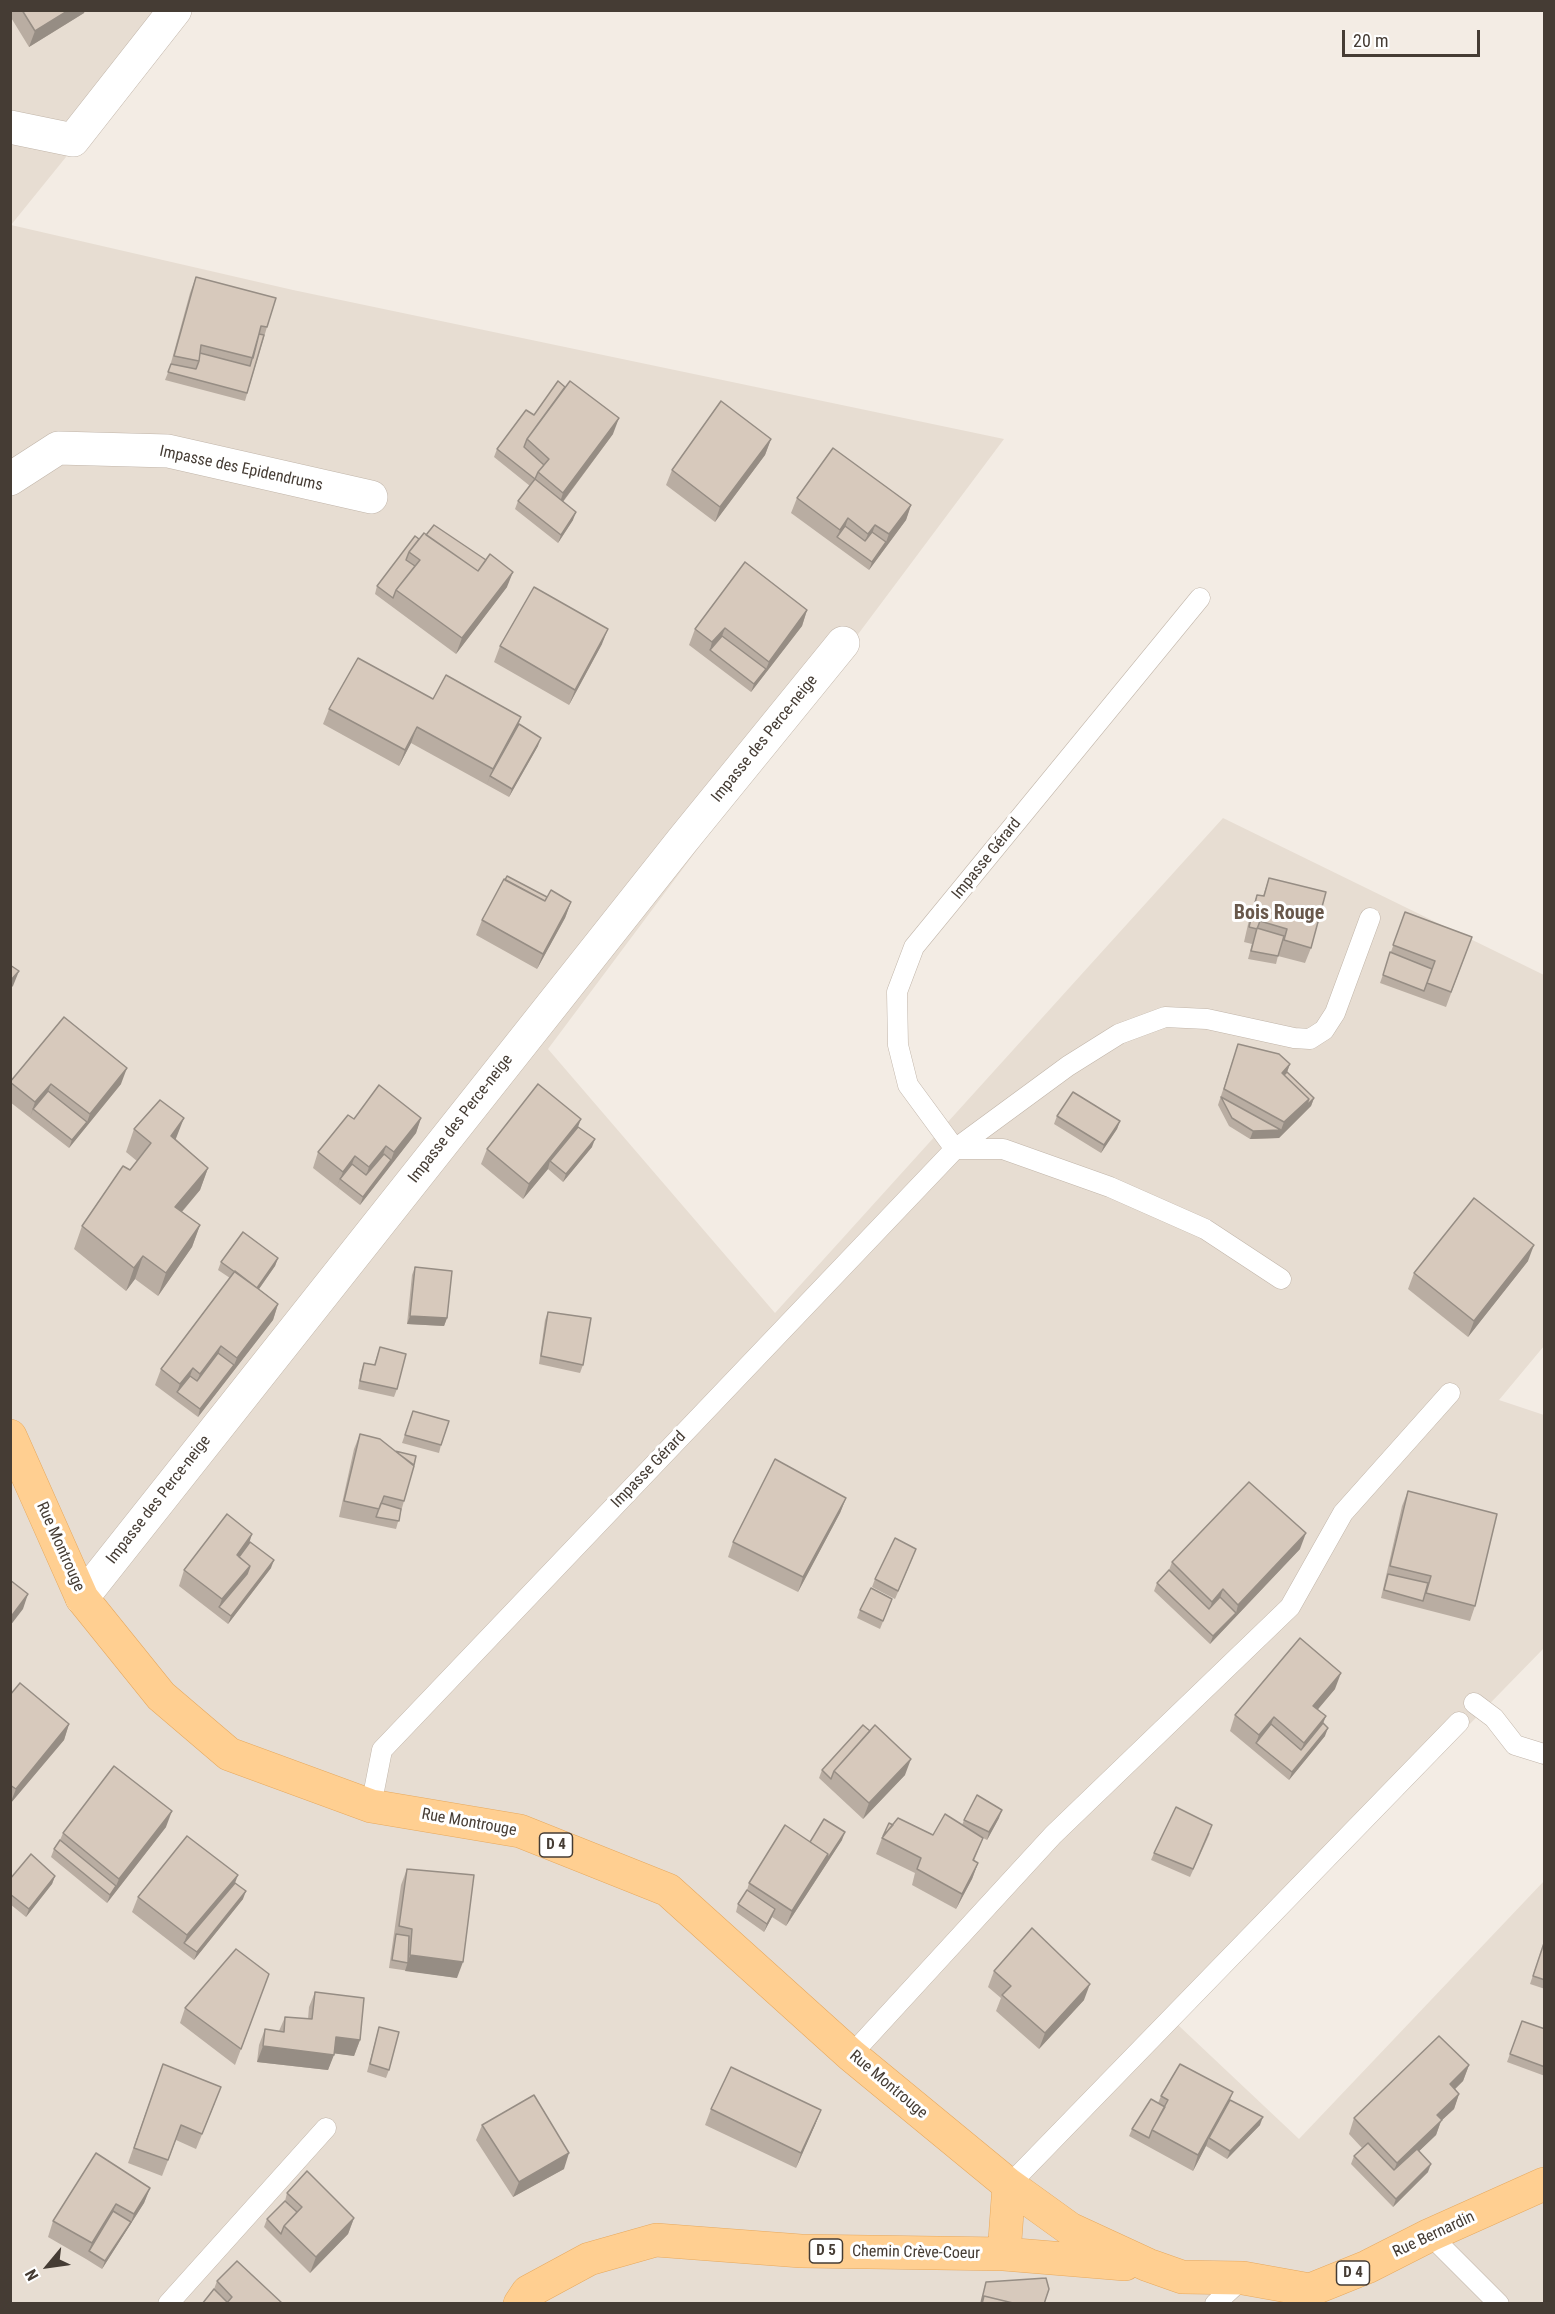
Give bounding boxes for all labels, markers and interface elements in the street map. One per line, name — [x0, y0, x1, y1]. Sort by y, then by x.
scale bar — [1345, 18, 1483, 56]
text: 20 m — [1353, 30, 1388, 51]
street label: Impasse des Epidendrums — [158, 442, 324, 496]
street label: Impasse des Perce-neige — [708, 672, 822, 806]
street label: Impasse Gérard — [948, 814, 1026, 904]
district label: Bois Rouge — [1234, 902, 1324, 926]
street label: Impasse des Perce-neige — [405, 1051, 517, 1187]
street label: Impasse Gérard — [608, 1428, 690, 1512]
street label: Impasse des Perce-neige — [103, 1432, 215, 1568]
street label: Rue Montrouge — [32, 1499, 88, 1595]
street label: Rue Montrouge — [420, 1805, 518, 1841]
road number: D 4 — [540, 1833, 572, 1857]
street label: Rue Montrouge — [845, 2047, 931, 2123]
street label: Rue Bernardin — [1390, 2208, 1478, 2262]
north arrow — [18, 2236, 78, 2296]
road number: D 5 — [810, 2239, 842, 2263]
street label: Chemin Crève-Coeur — [852, 2242, 980, 2264]
road number: D 4 — [1336, 2261, 1370, 2285]
text: N — [21, 2266, 43, 2284]

